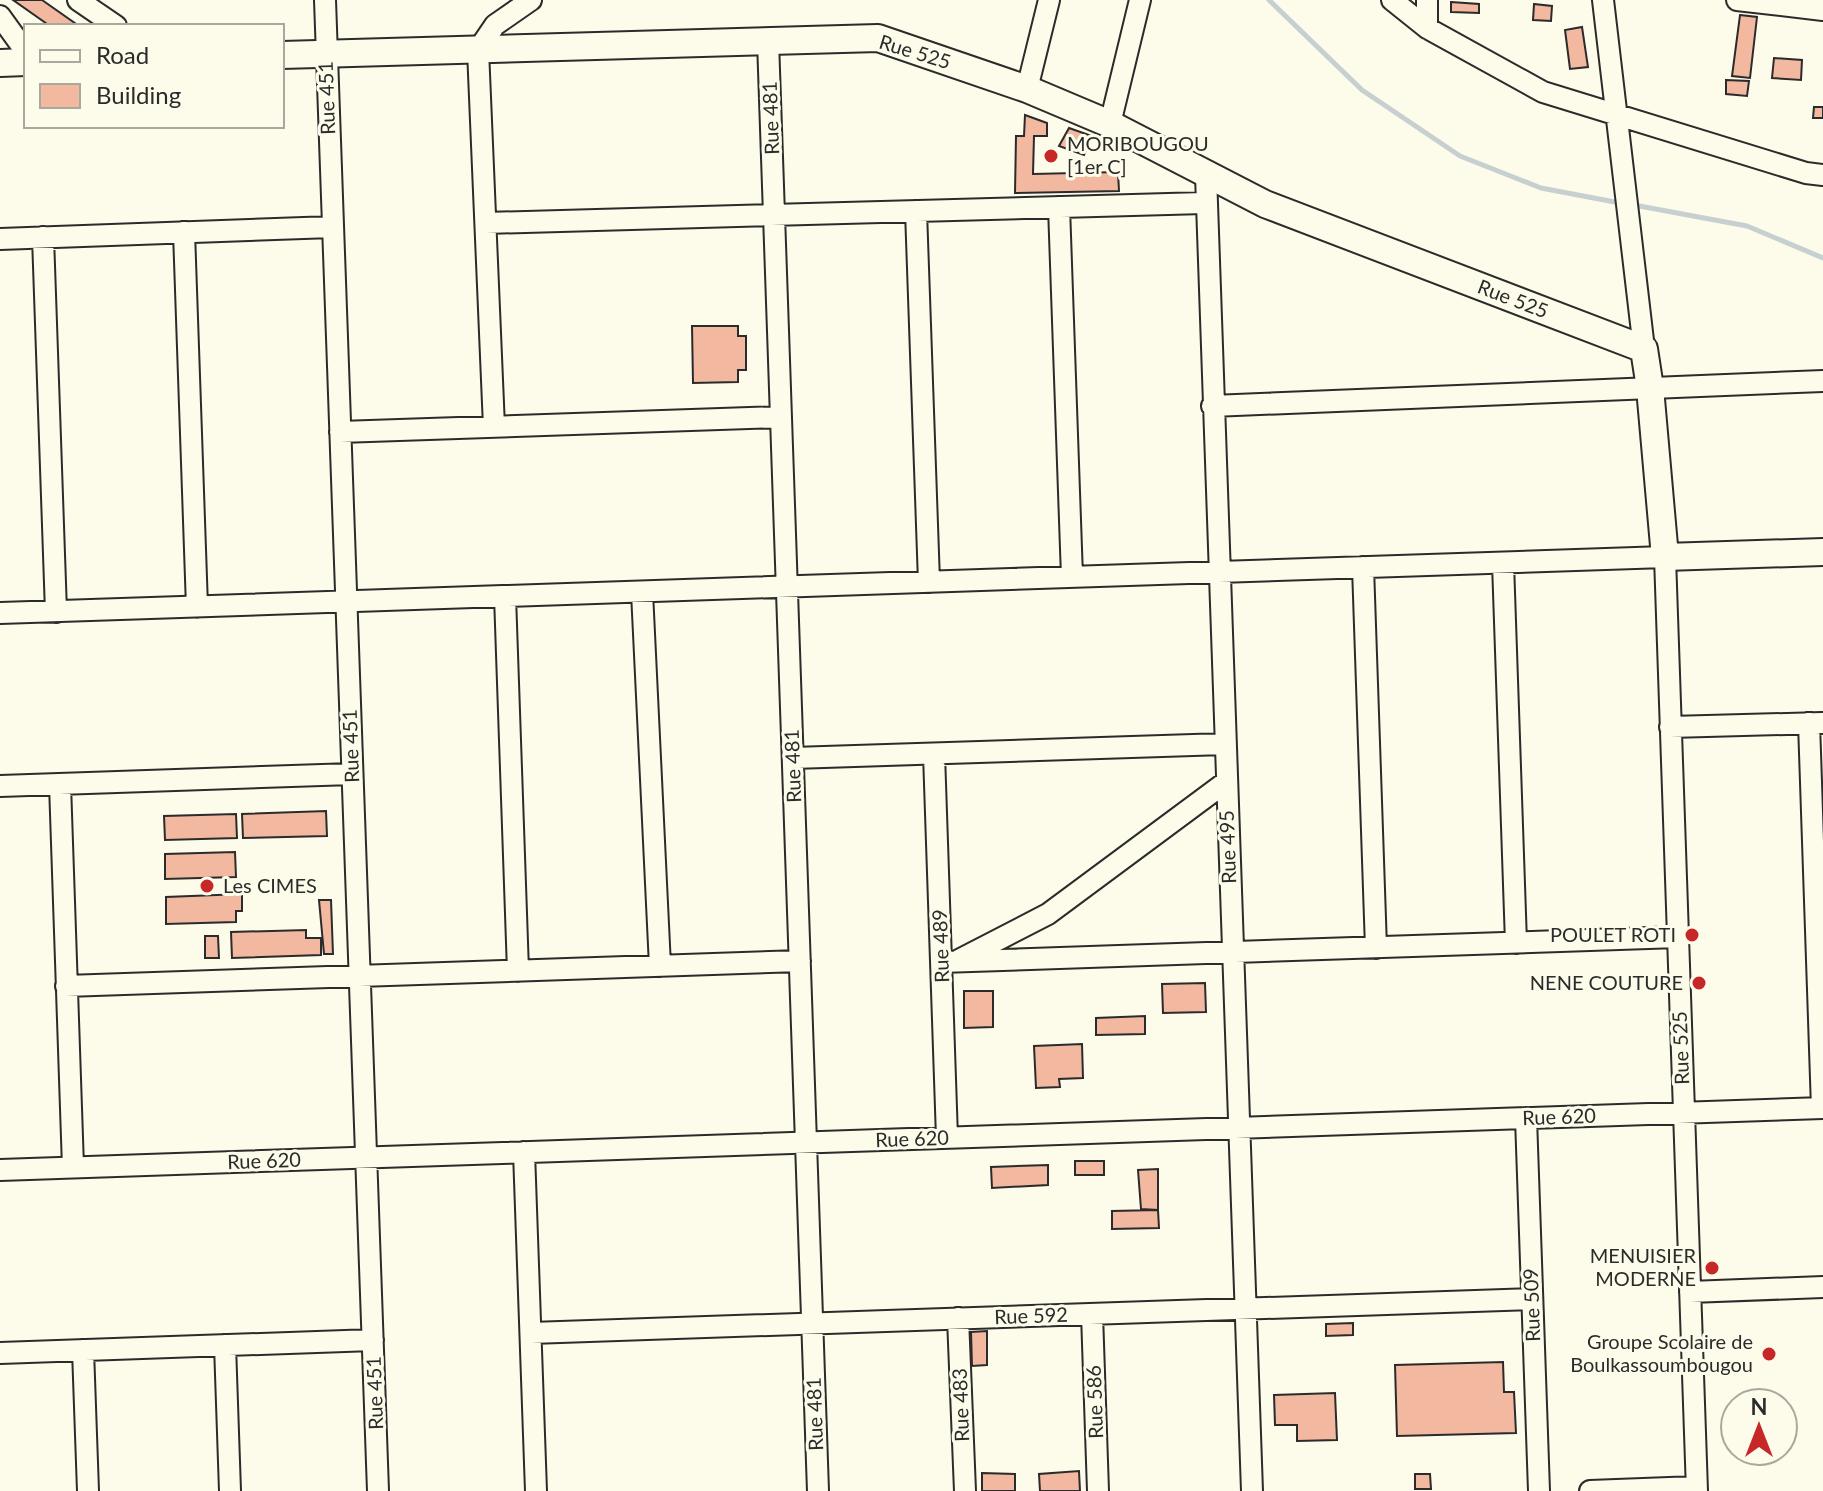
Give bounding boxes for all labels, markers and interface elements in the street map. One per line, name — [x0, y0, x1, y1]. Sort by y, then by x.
legend — [24, 24, 284, 128]
street label: Rue 525 — [877, 29, 954, 73]
text: Road — [96, 40, 149, 69]
street label: Rue 451 — [313, 61, 339, 135]
text: Building — [96, 80, 181, 109]
street label: Rue 481 — [757, 81, 783, 155]
place label: MORIBOUGOU [1er C] — [1067, 131, 1209, 178]
marker: MORIBOUGOU [1er C] — [1042, 147, 1060, 165]
street label: Rue 525 — [1475, 274, 1552, 322]
street label: Rue 451 — [337, 709, 363, 783]
street label: Rue 481 — [779, 729, 805, 803]
street label: Rue 495 — [1214, 810, 1240, 884]
place label: Les CIMES — [223, 873, 317, 897]
marker: Les CIMES — [198, 877, 216, 895]
street label: Rue 489 — [927, 909, 953, 983]
place label: POULET ROTI — [1550, 922, 1676, 946]
marker: POULET ROTI — [1683, 926, 1701, 944]
place label: NENE COUTURE — [1530, 970, 1683, 994]
marker: NENE COUTURE — [1690, 974, 1708, 992]
street label: Rue 525 — [1667, 1011, 1693, 1085]
street label: Rue 620 — [1522, 1103, 1596, 1129]
street label: Rue 620 — [875, 1125, 949, 1151]
street label: Rue 620 — [227, 1147, 301, 1173]
place label: MENUISIER MODERNE — [1590, 1243, 1696, 1290]
marker: MENUISIER MODERNE — [1703, 1259, 1721, 1277]
street label: Rue 509 — [1518, 1268, 1544, 1342]
street label: Rue 592 — [994, 1302, 1068, 1328]
place label: Groupe Scolaire de Boulkassoumbougou — [1570, 1329, 1753, 1376]
marker: Groupe Scolaire de Boulkassoumbougou — [1760, 1345, 1778, 1363]
street label: Rue 451 — [361, 1356, 387, 1430]
street label: Rue 586 — [1081, 1365, 1107, 1439]
street label: Rue 483 — [947, 1368, 973, 1442]
street label: Rue 481 — [801, 1377, 827, 1451]
north arrow — [1719, 1387, 1799, 1467]
text: N — [1751, 1393, 1767, 1420]

